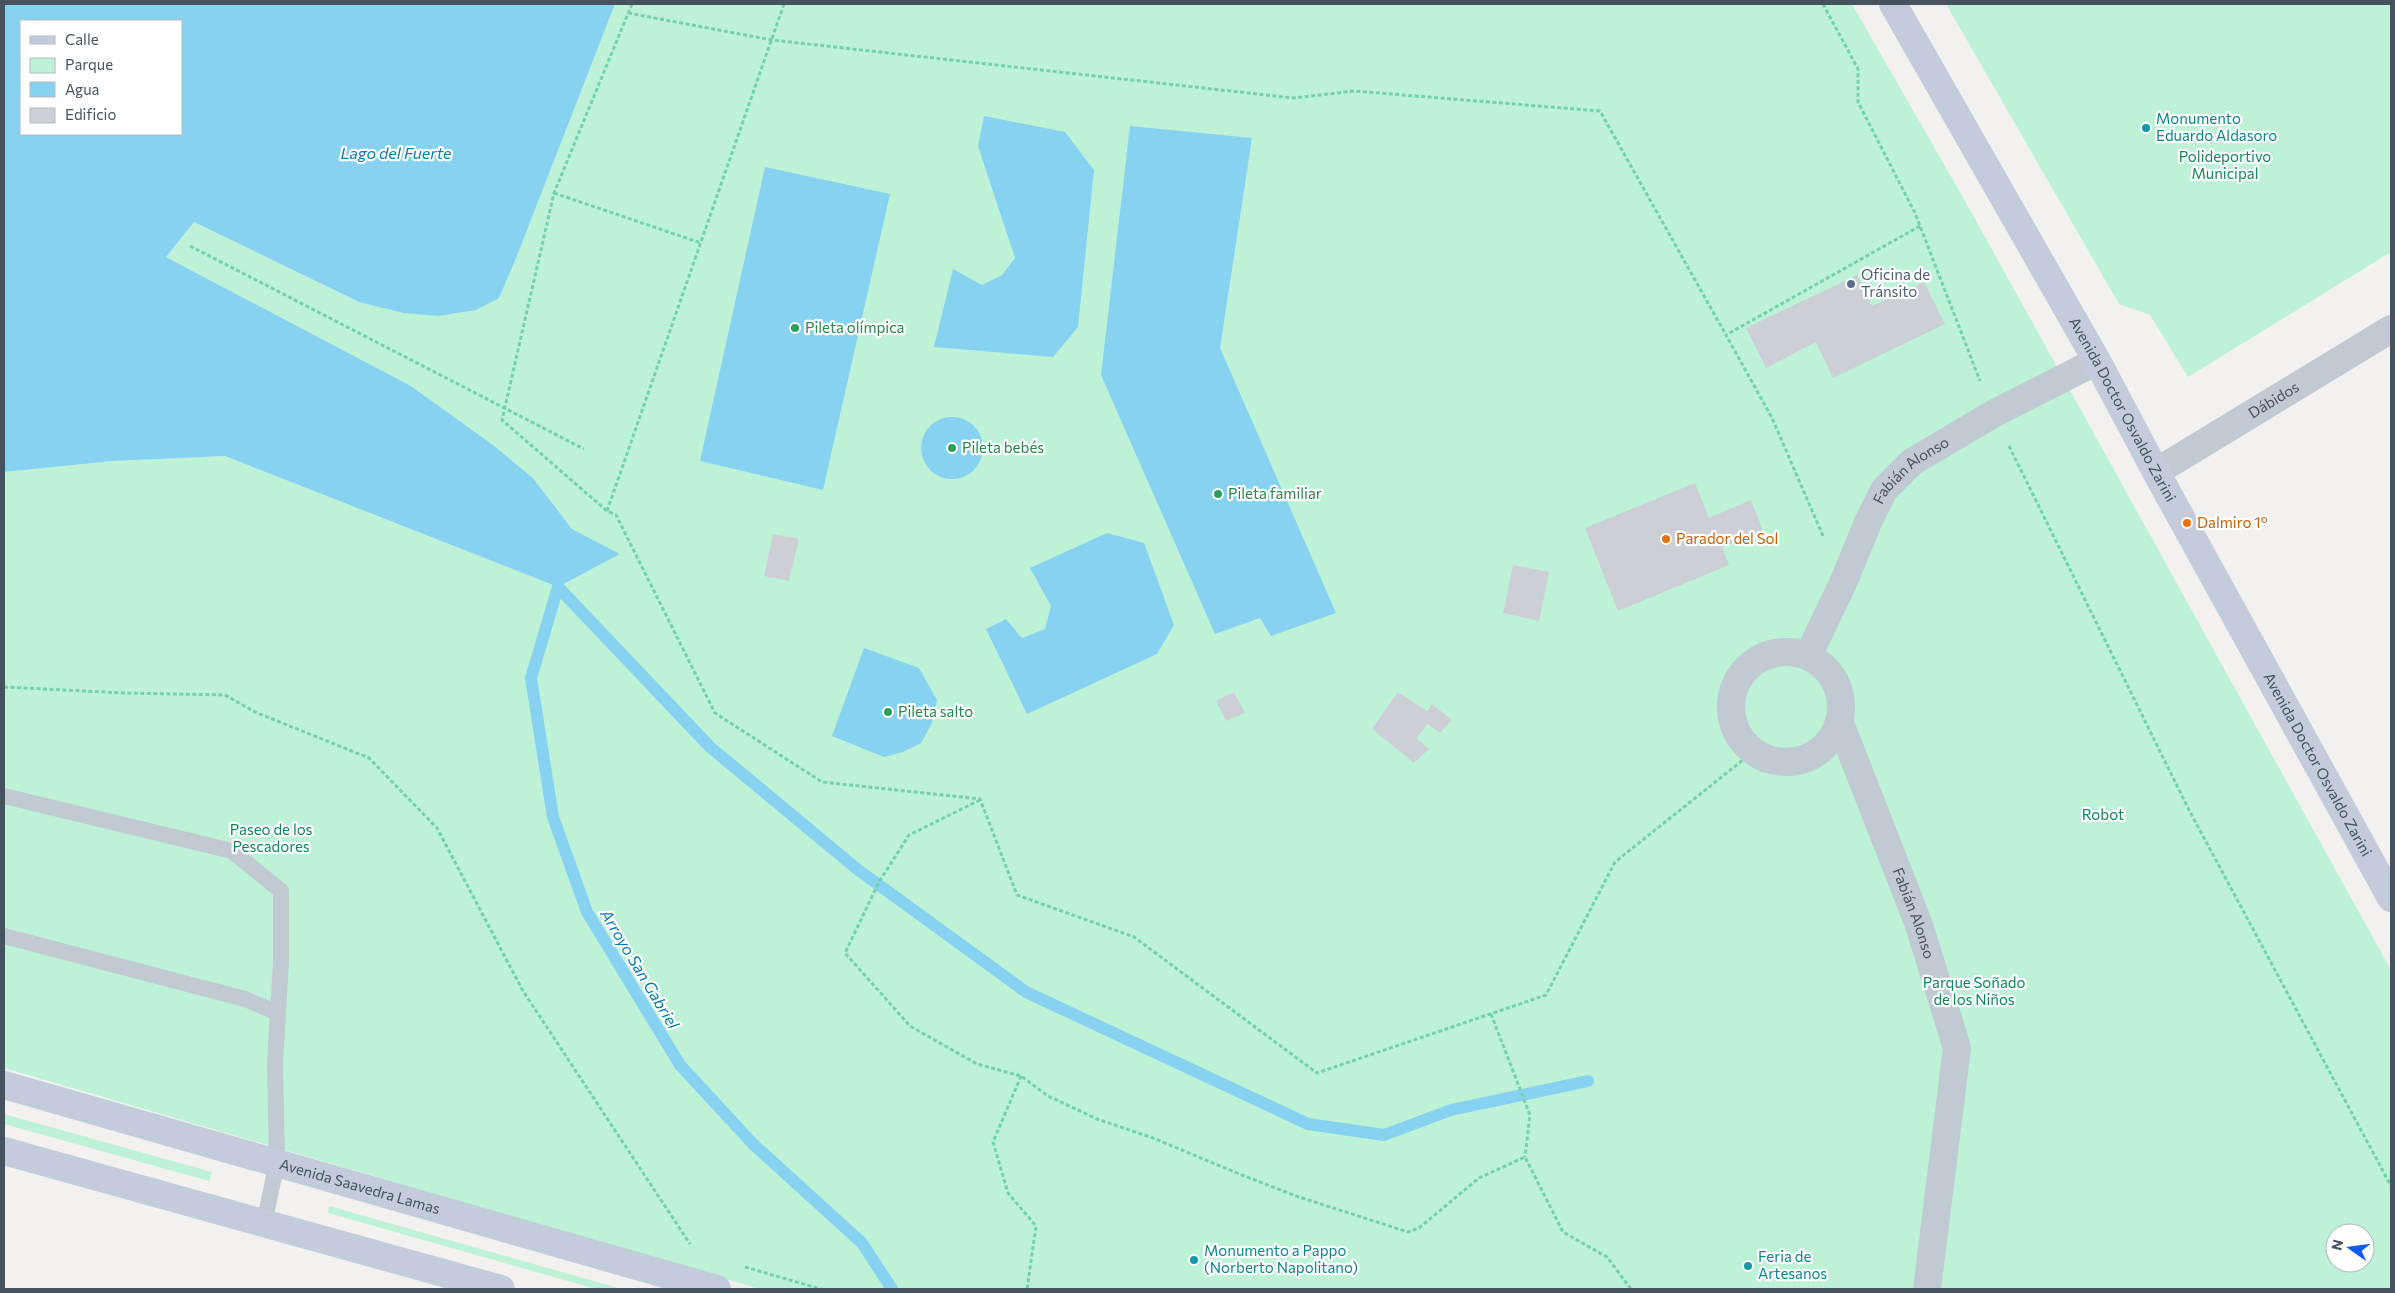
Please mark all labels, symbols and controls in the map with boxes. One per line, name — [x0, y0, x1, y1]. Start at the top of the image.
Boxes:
legend — [20, 20, 182, 135]
text: Calle — [65, 30, 99, 48]
text: Parque — [65, 55, 113, 73]
text: Agua — [65, 80, 99, 98]
text: Edificio — [65, 105, 116, 123]
place label: Monumento Eduardo Aldasoro — [2156, 109, 2277, 144]
marker: Monumento Eduardo Aldasoro — [2140, 122, 2152, 134]
water label: Lago del Fuerte — [340, 143, 452, 162]
park label: Polideportivo Municipal — [2179, 147, 2271, 182]
place label: Oficina de Tránsito — [1861, 265, 1930, 300]
marker: Oficina de Tránsito — [1845, 278, 1857, 290]
street label: Avenida Doctor Osvaldo Zarini — [2066, 314, 2181, 505]
place label: Pileta olímpica — [805, 318, 904, 336]
marker: Pileta olímpica — [789, 322, 801, 334]
street label: Dábidos — [2245, 377, 2302, 422]
street label: Fabián Alonso — [1869, 432, 1952, 507]
place label: Pileta bebés — [962, 438, 1044, 456]
marker: Pileta bebés — [946, 442, 958, 454]
place label: Pileta familiar — [1228, 484, 1322, 502]
marker: Pileta familiar — [1212, 488, 1224, 500]
place label: Dalmiro 1º — [2197, 513, 2268, 531]
marker: Dalmiro 1º — [2181, 517, 2193, 529]
place label: Parador del Sol — [1676, 529, 1778, 547]
marker: Parador del Sol — [1660, 533, 1672, 545]
street label: Avenida Doctor Osvaldo Zarini — [2260, 669, 2376, 859]
place label: Pileta salto — [898, 702, 973, 720]
marker: Pileta salto — [882, 706, 894, 718]
park label: Robot — [2082, 805, 2124, 823]
park label: Paseo de los Pescadores — [230, 820, 313, 855]
street label: Fabián Alonso — [1889, 865, 1939, 961]
water label: Arroyo San Gabriel — [597, 905, 684, 1033]
park label: Parque Soñado de los Niños — [1923, 973, 2025, 1008]
street label: Avenida Saavedra Lamas — [278, 1154, 443, 1217]
north arrow — [2325, 1223, 2375, 1273]
text: N — [2327, 1238, 2346, 1252]
place label: Monumento a Pappo (Norberto Napolitano) — [1204, 1241, 1358, 1276]
place label: Feria de Artesanos — [1758, 1247, 1827, 1282]
marker: Monumento a Pappo (Norberto Napolitano) — [1188, 1254, 1200, 1266]
marker: Feria de Artesanos — [1742, 1260, 1754, 1272]

